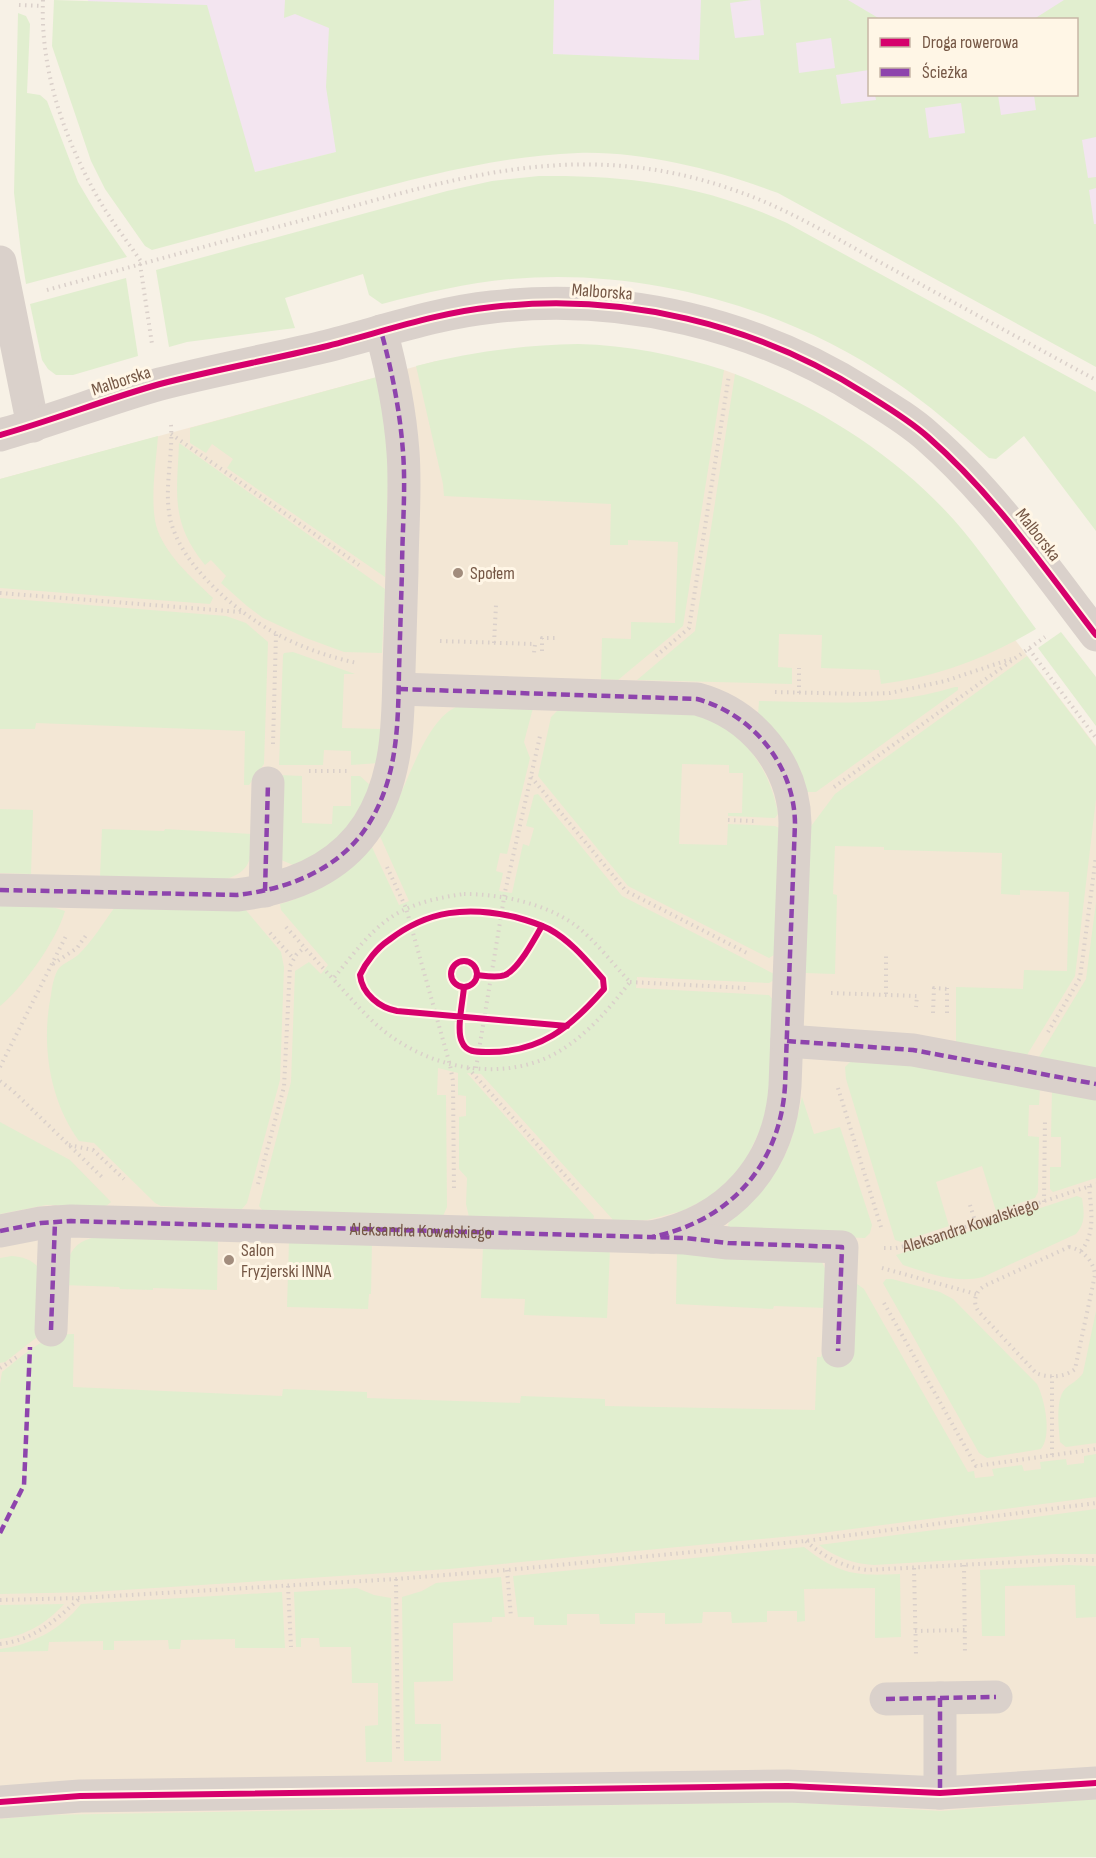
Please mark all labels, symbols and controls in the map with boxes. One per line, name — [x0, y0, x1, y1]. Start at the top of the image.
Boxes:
legend — [868, 18, 1078, 96]
text: Droga rowerowa — [922, 32, 1019, 53]
text: Ścieżka — [922, 62, 968, 83]
street label: Malborska — [571, 279, 633, 305]
street label: Malborska — [89, 362, 153, 400]
street label: Malborska — [1011, 504, 1065, 566]
place label: Społem — [470, 563, 515, 584]
marker: Społem — [451, 566, 465, 580]
street label: Aleksandra Kowalskiego — [899, 1193, 1041, 1257]
street label: Aleksandra Kowalskiego — [349, 1218, 493, 1243]
place label: Salon Fryzjerski INNA — [241, 1240, 332, 1282]
marker: Salon Fryzjerski INNA — [222, 1253, 236, 1267]

